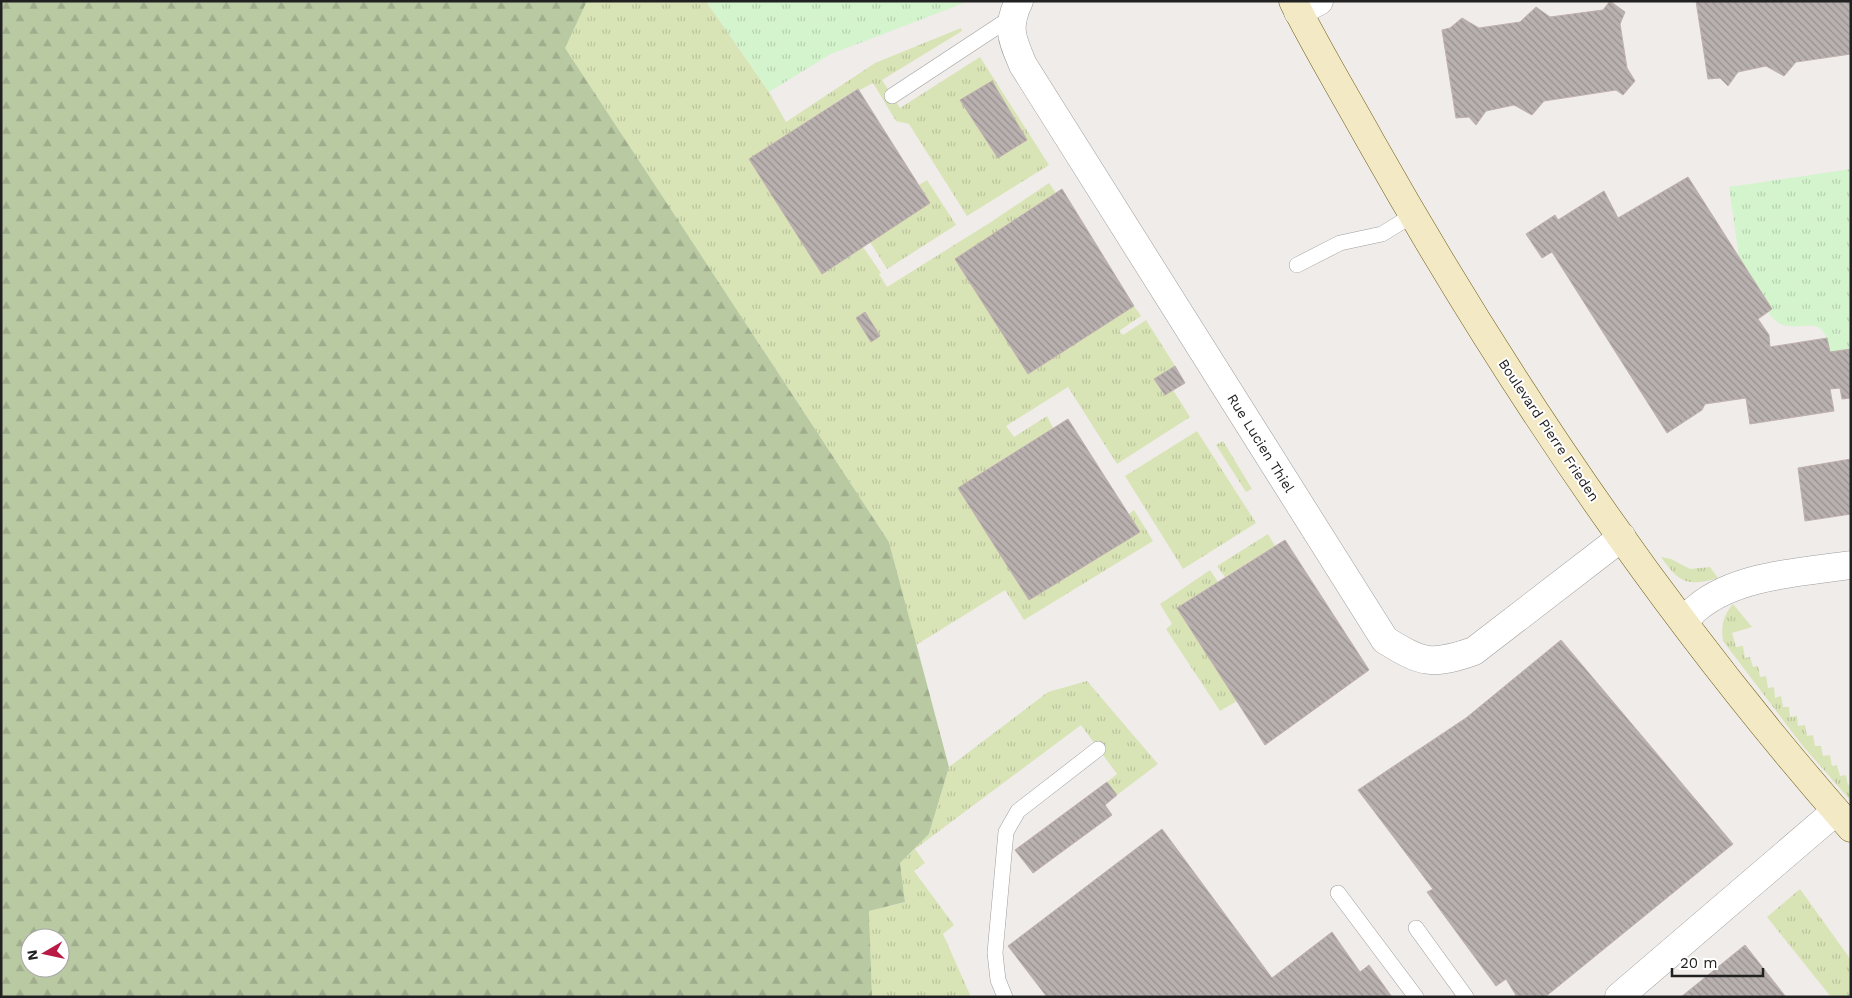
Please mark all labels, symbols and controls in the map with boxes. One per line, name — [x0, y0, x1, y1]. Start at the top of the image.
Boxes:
street label: Boulevard Pierre Frieden — [1495, 356, 1603, 504]
street label: Rue Lucien Thiel — [1224, 391, 1298, 496]
north arrow — [20, 928, 70, 978]
scale bar — [1672, 946, 1763, 978]
text: N — [23, 949, 41, 961]
text: 20 m — [1680, 954, 1718, 972]

